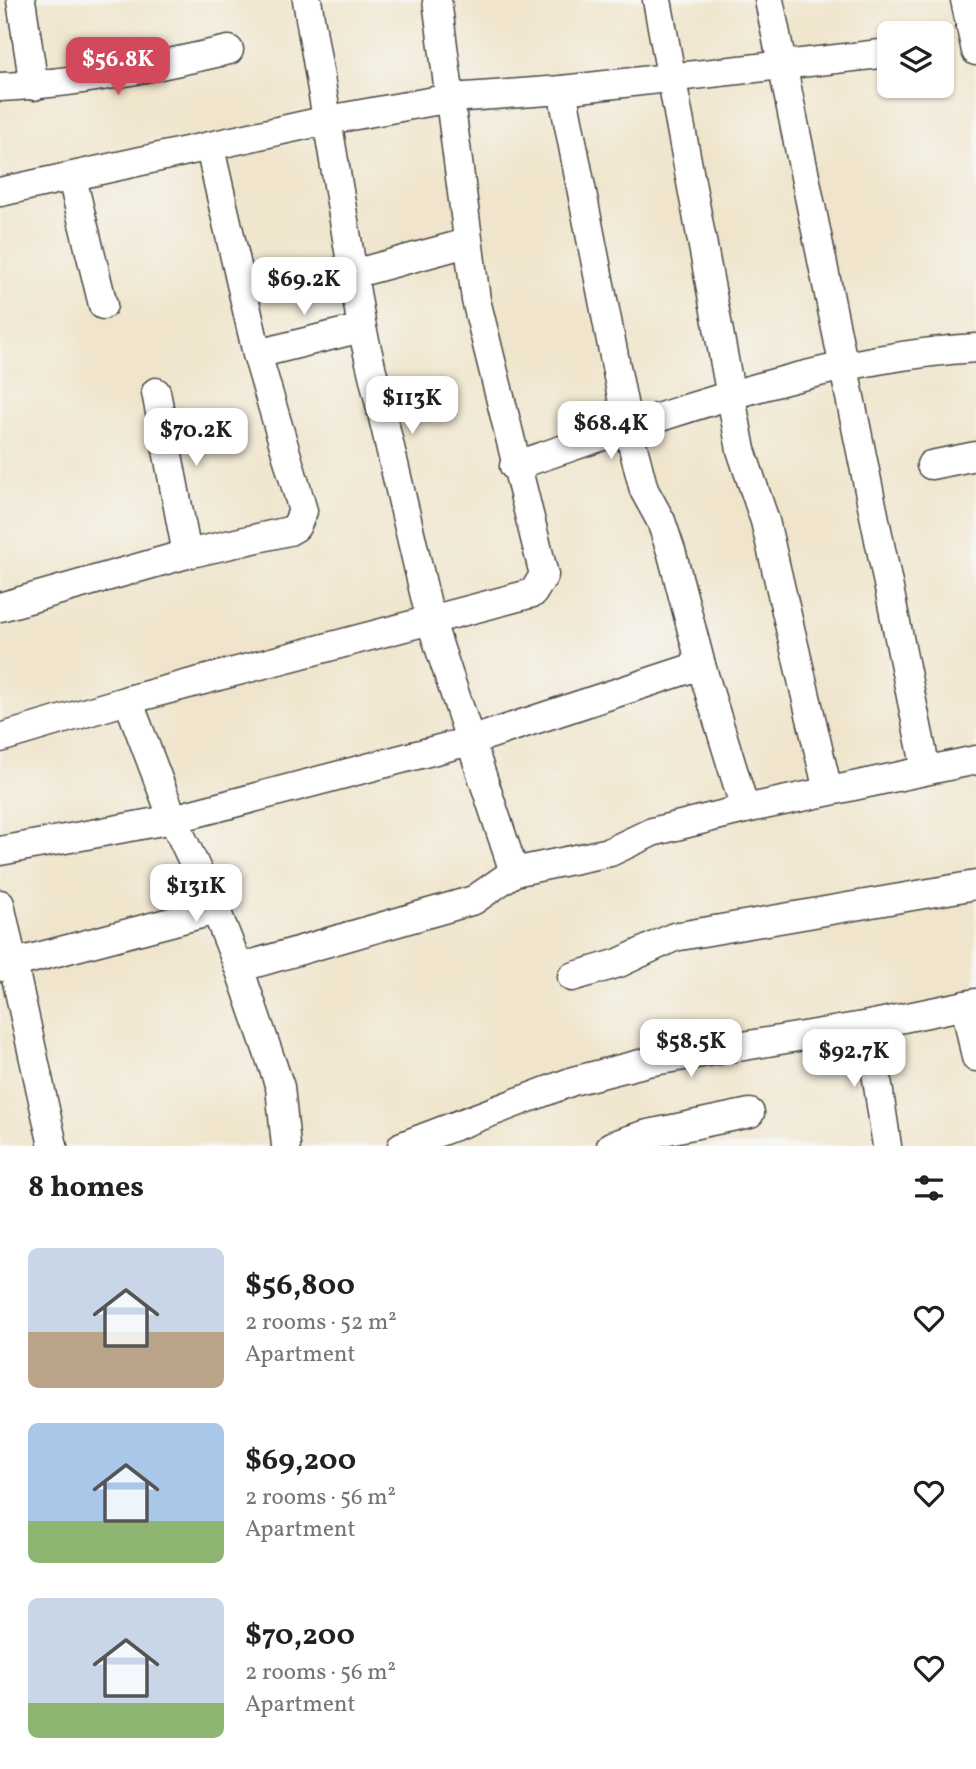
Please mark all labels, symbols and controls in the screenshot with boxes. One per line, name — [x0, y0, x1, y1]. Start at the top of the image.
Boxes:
map controls — [877, 21, 954, 98]
button: layers — [877, 21, 954, 98]
pin: $56.8K — [61, 38, 175, 97]
text: $56.8K — [82, 44, 154, 76]
pin: $69.2K — [247, 258, 361, 317]
text: $69.2K — [267, 264, 341, 296]
pin: $113K — [363, 376, 461, 436]
text: $113K — [382, 383, 442, 415]
pin: $68.4K — [554, 402, 668, 461]
pin: $70.2K — [139, 408, 253, 468]
text: $68.4K — [574, 408, 648, 440]
text: $70.2K — [160, 415, 232, 447]
pin: $131K — [147, 864, 245, 924]
text: $131K — [166, 871, 226, 903]
pin: $58.5K — [634, 1020, 748, 1079]
text: $58.5K — [656, 1026, 726, 1058]
pin: $92.7K — [797, 1030, 911, 1089]
text: $92.7K — [819, 1036, 889, 1068]
text: 8 homes — [28, 1167, 144, 1209]
icon: filters — [910, 1169, 948, 1207]
text: $56,800 — [245, 1265, 355, 1307]
icon: home — [84, 1276, 168, 1360]
icon: heart — [910, 1299, 948, 1337]
text: 2 rooms · 52 m² — [245, 1307, 397, 1339]
text: Apartment — [245, 1339, 356, 1371]
text: $69,200 — [245, 1440, 356, 1482]
icon: home — [84, 1451, 168, 1535]
icon: heart — [910, 1474, 948, 1512]
text: 2 rooms · 56 m² — [245, 1482, 396, 1514]
text: Apartment — [245, 1514, 356, 1546]
text: $70,200 — [245, 1615, 355, 1657]
icon: home — [84, 1626, 168, 1710]
icon: heart — [910, 1649, 948, 1687]
text: 2 rooms · 56 m² — [245, 1657, 396, 1689]
text: Apartment — [245, 1689, 356, 1721]

